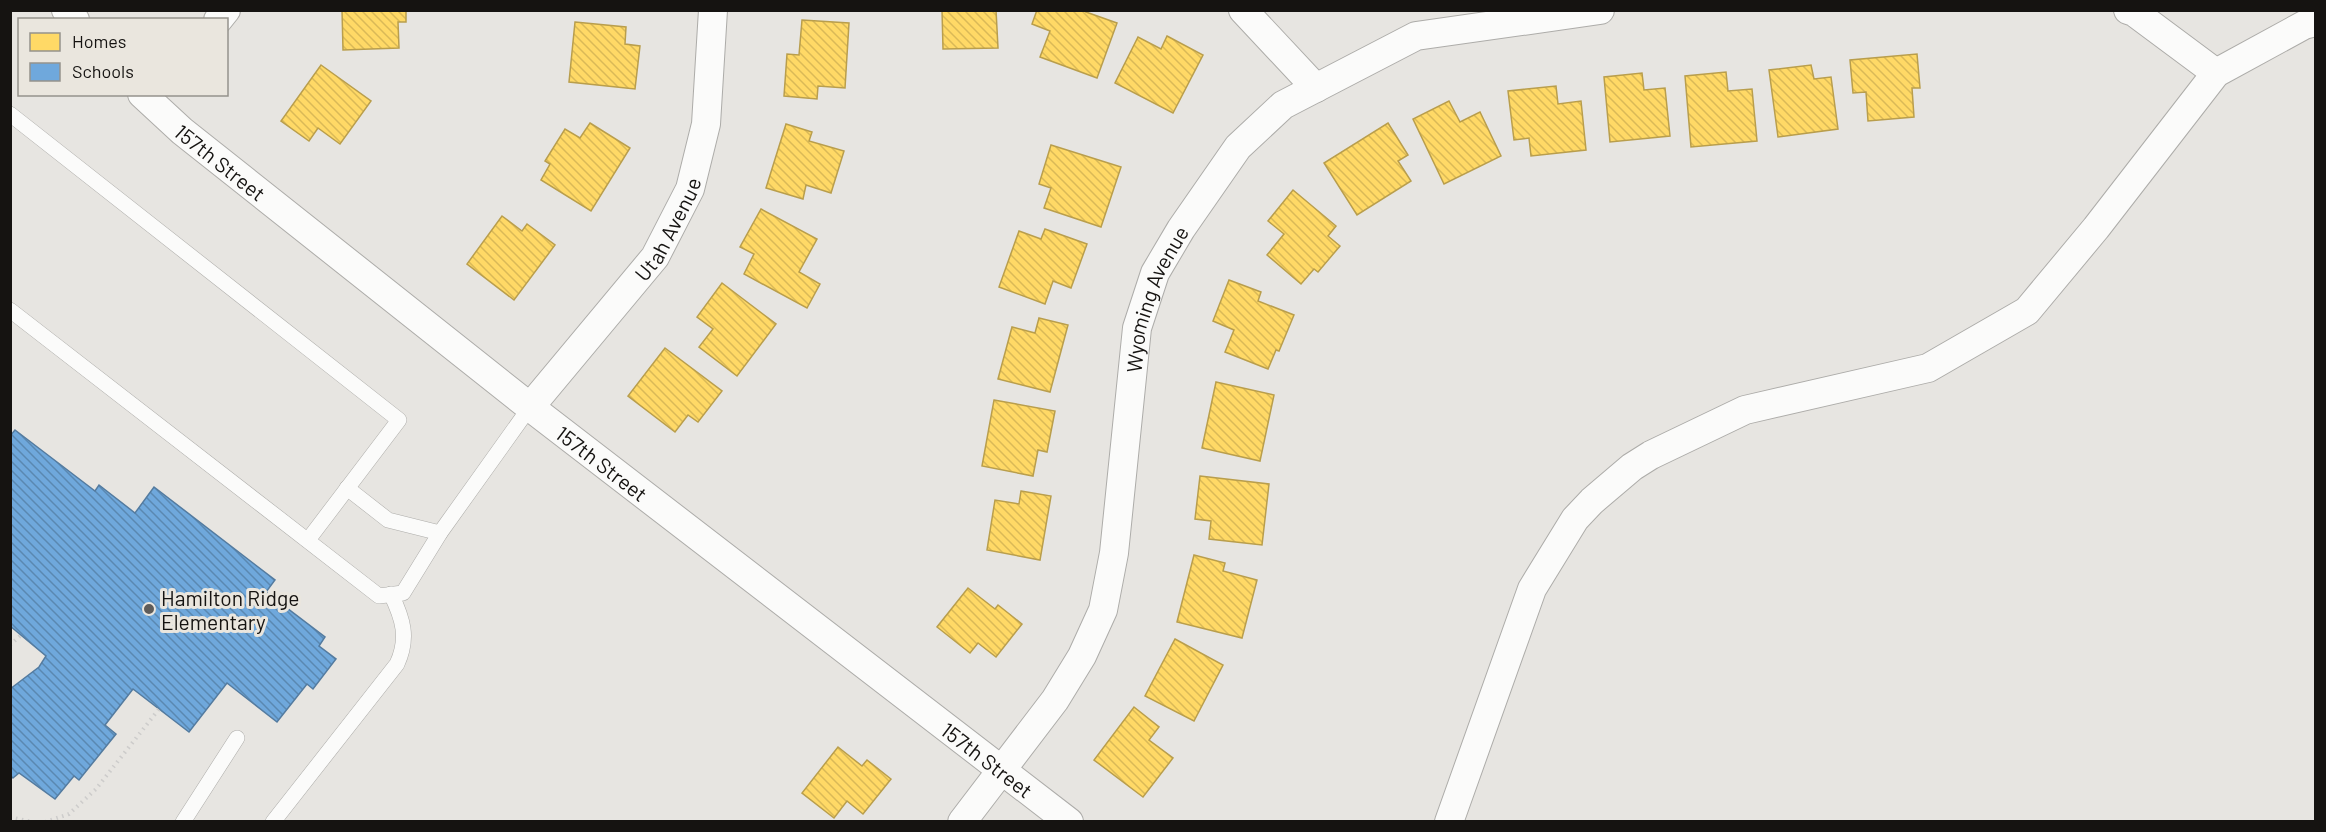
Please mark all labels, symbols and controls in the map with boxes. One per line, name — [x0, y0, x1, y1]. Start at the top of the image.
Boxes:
legend — [18, 18, 228, 96]
text: Homes — [72, 30, 126, 52]
text: Schools — [72, 60, 134, 82]
street label: 157th Street — [170, 119, 271, 205]
street label: Utah Avenue — [628, 175, 705, 285]
street label: Wyoming Avenue — [1120, 221, 1193, 374]
street label: 157th Street — [552, 420, 653, 506]
place label: Hamilton Ridge Elementary — [161, 585, 299, 634]
marker: Hamilton Ridge Elementary — [142, 602, 156, 616]
street label: 157th Street — [937, 716, 1038, 802]

